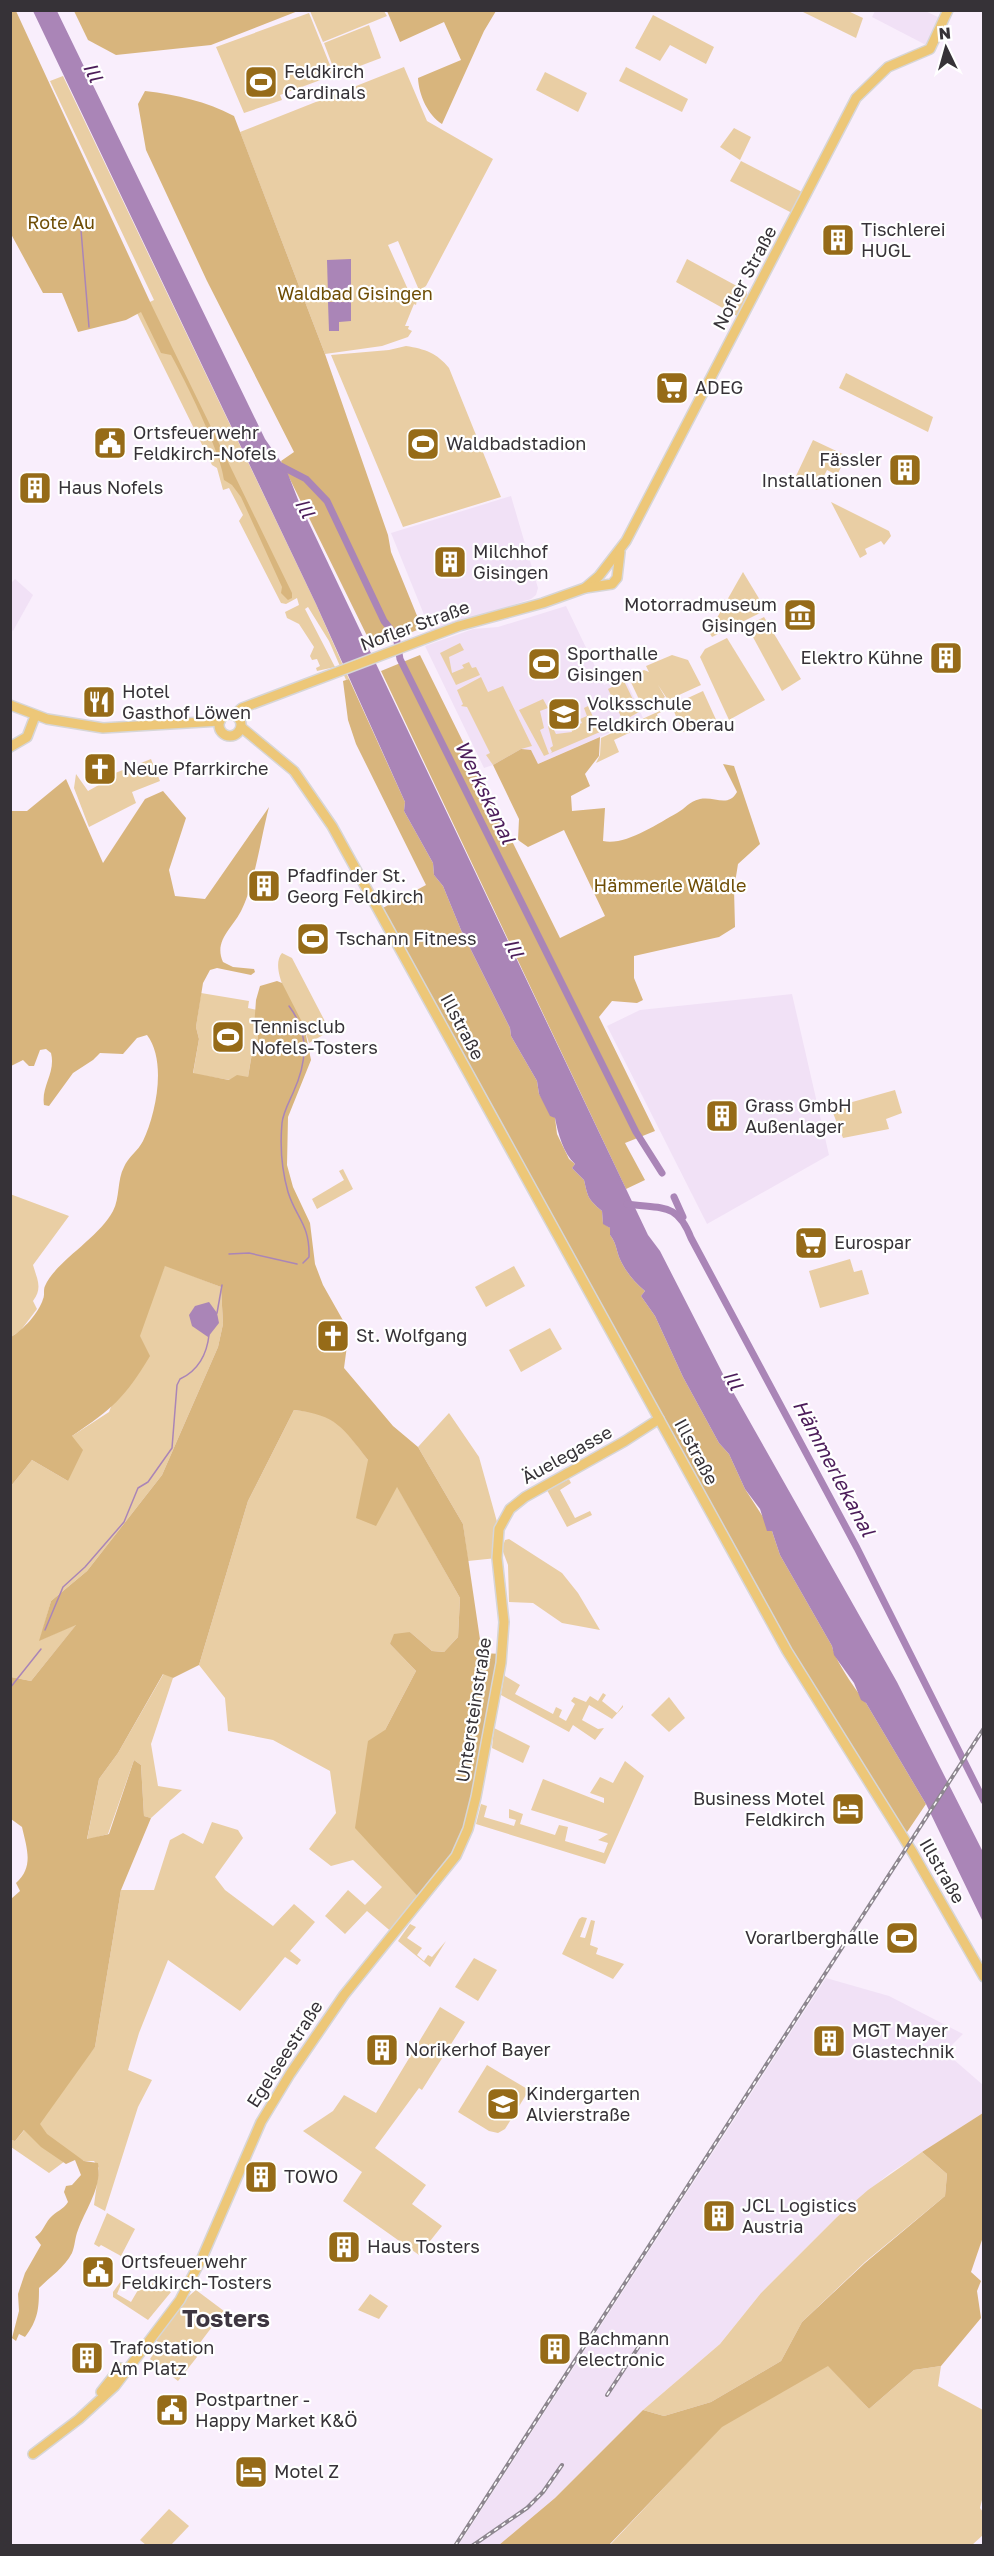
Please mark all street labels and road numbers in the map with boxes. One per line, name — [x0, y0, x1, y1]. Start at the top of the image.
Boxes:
street label: Nofler Straße — [707, 222, 781, 333]
street label: Nofler Straße — [357, 595, 472, 655]
street label: Illstraße — [436, 990, 489, 1063]
street label: Illstraße — [670, 1415, 723, 1488]
street label: Äuelegasse — [518, 1420, 615, 1488]
street label: Untersteinstraße — [451, 1636, 495, 1784]
street label: Illstraße — [915, 1834, 970, 1907]
street label: Egelseestraße — [241, 1996, 327, 2111]

